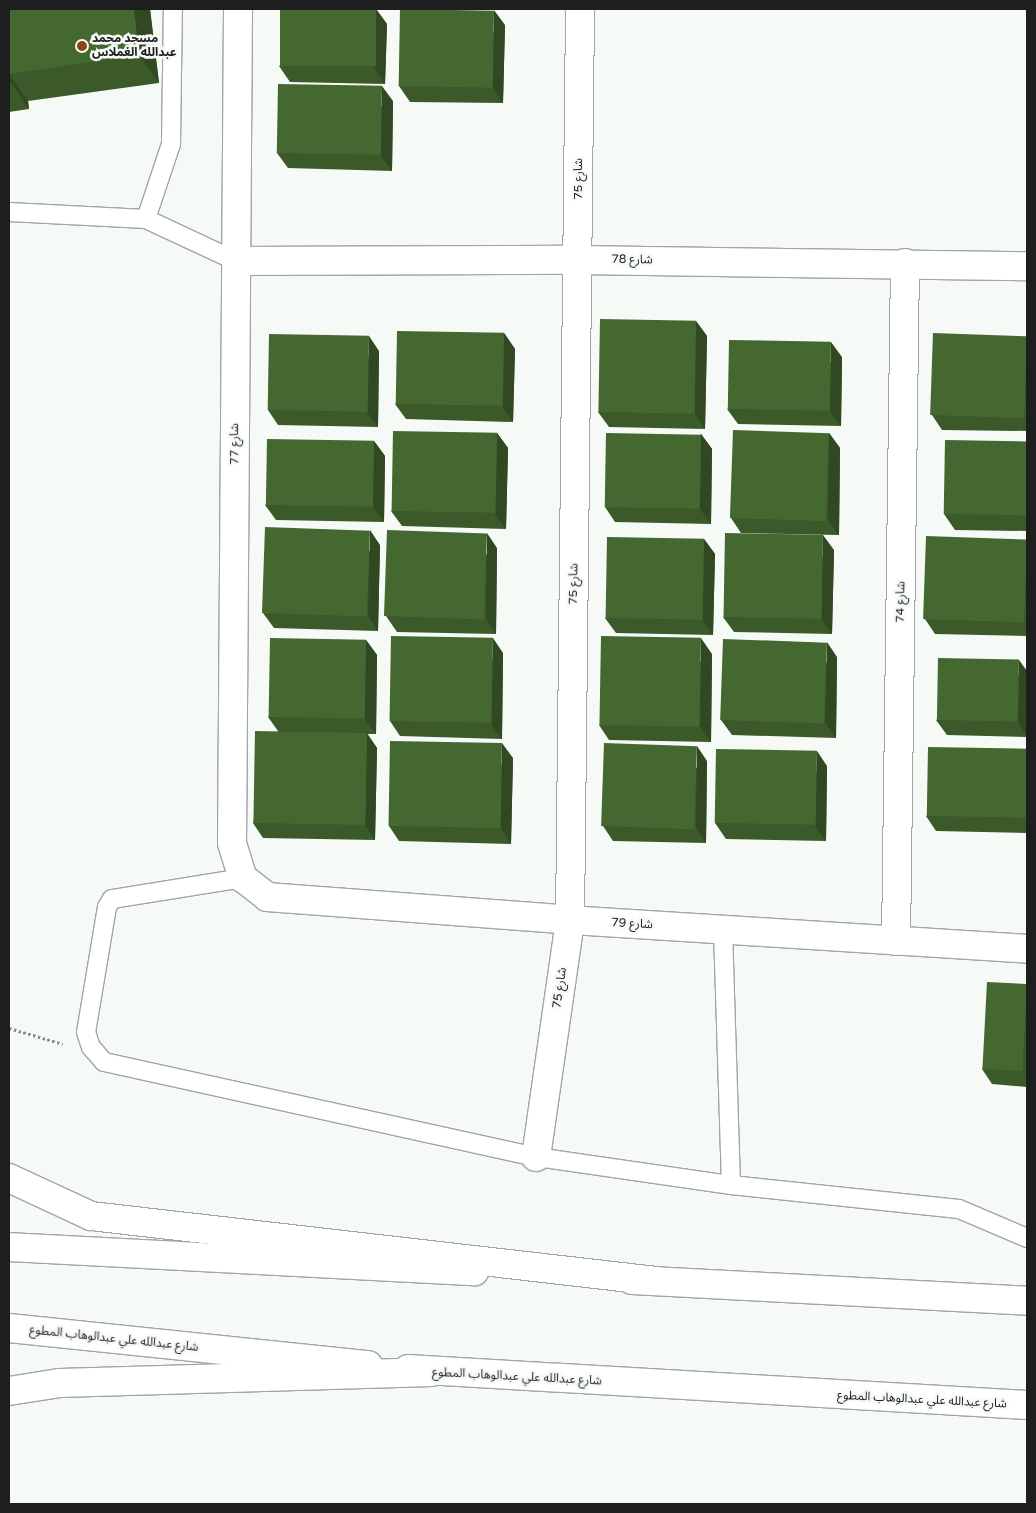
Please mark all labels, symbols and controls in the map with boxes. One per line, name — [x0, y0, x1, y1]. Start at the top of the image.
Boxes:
place label: مسجد محمد عبدالله الغملاس — [92, 32, 176, 60]
marker: مسجد محمد عبدالله الغملاس — [76, 40, 88, 52]
street label: شارع 75 — [572, 158, 586, 200]
street label: شارع 78 — [611, 252, 653, 268]
street label: شارع 77 — [228, 423, 242, 465]
street label: شارع 75 — [566, 563, 582, 605]
street label: شارع 74 — [893, 581, 909, 623]
street label: شارع 79 — [611, 916, 653, 932]
street label: شارع 75 — [550, 966, 570, 1010]
street label: شارع عبدالله علي عبدالوهاب المطوع — [29, 1323, 199, 1355]
street label: شارع عبدالله علي عبدالوهاب المطوع — [432, 1365, 602, 1389]
street label: شارع عبدالله علي عبدالوهاب المطوع — [837, 1388, 1007, 1412]

